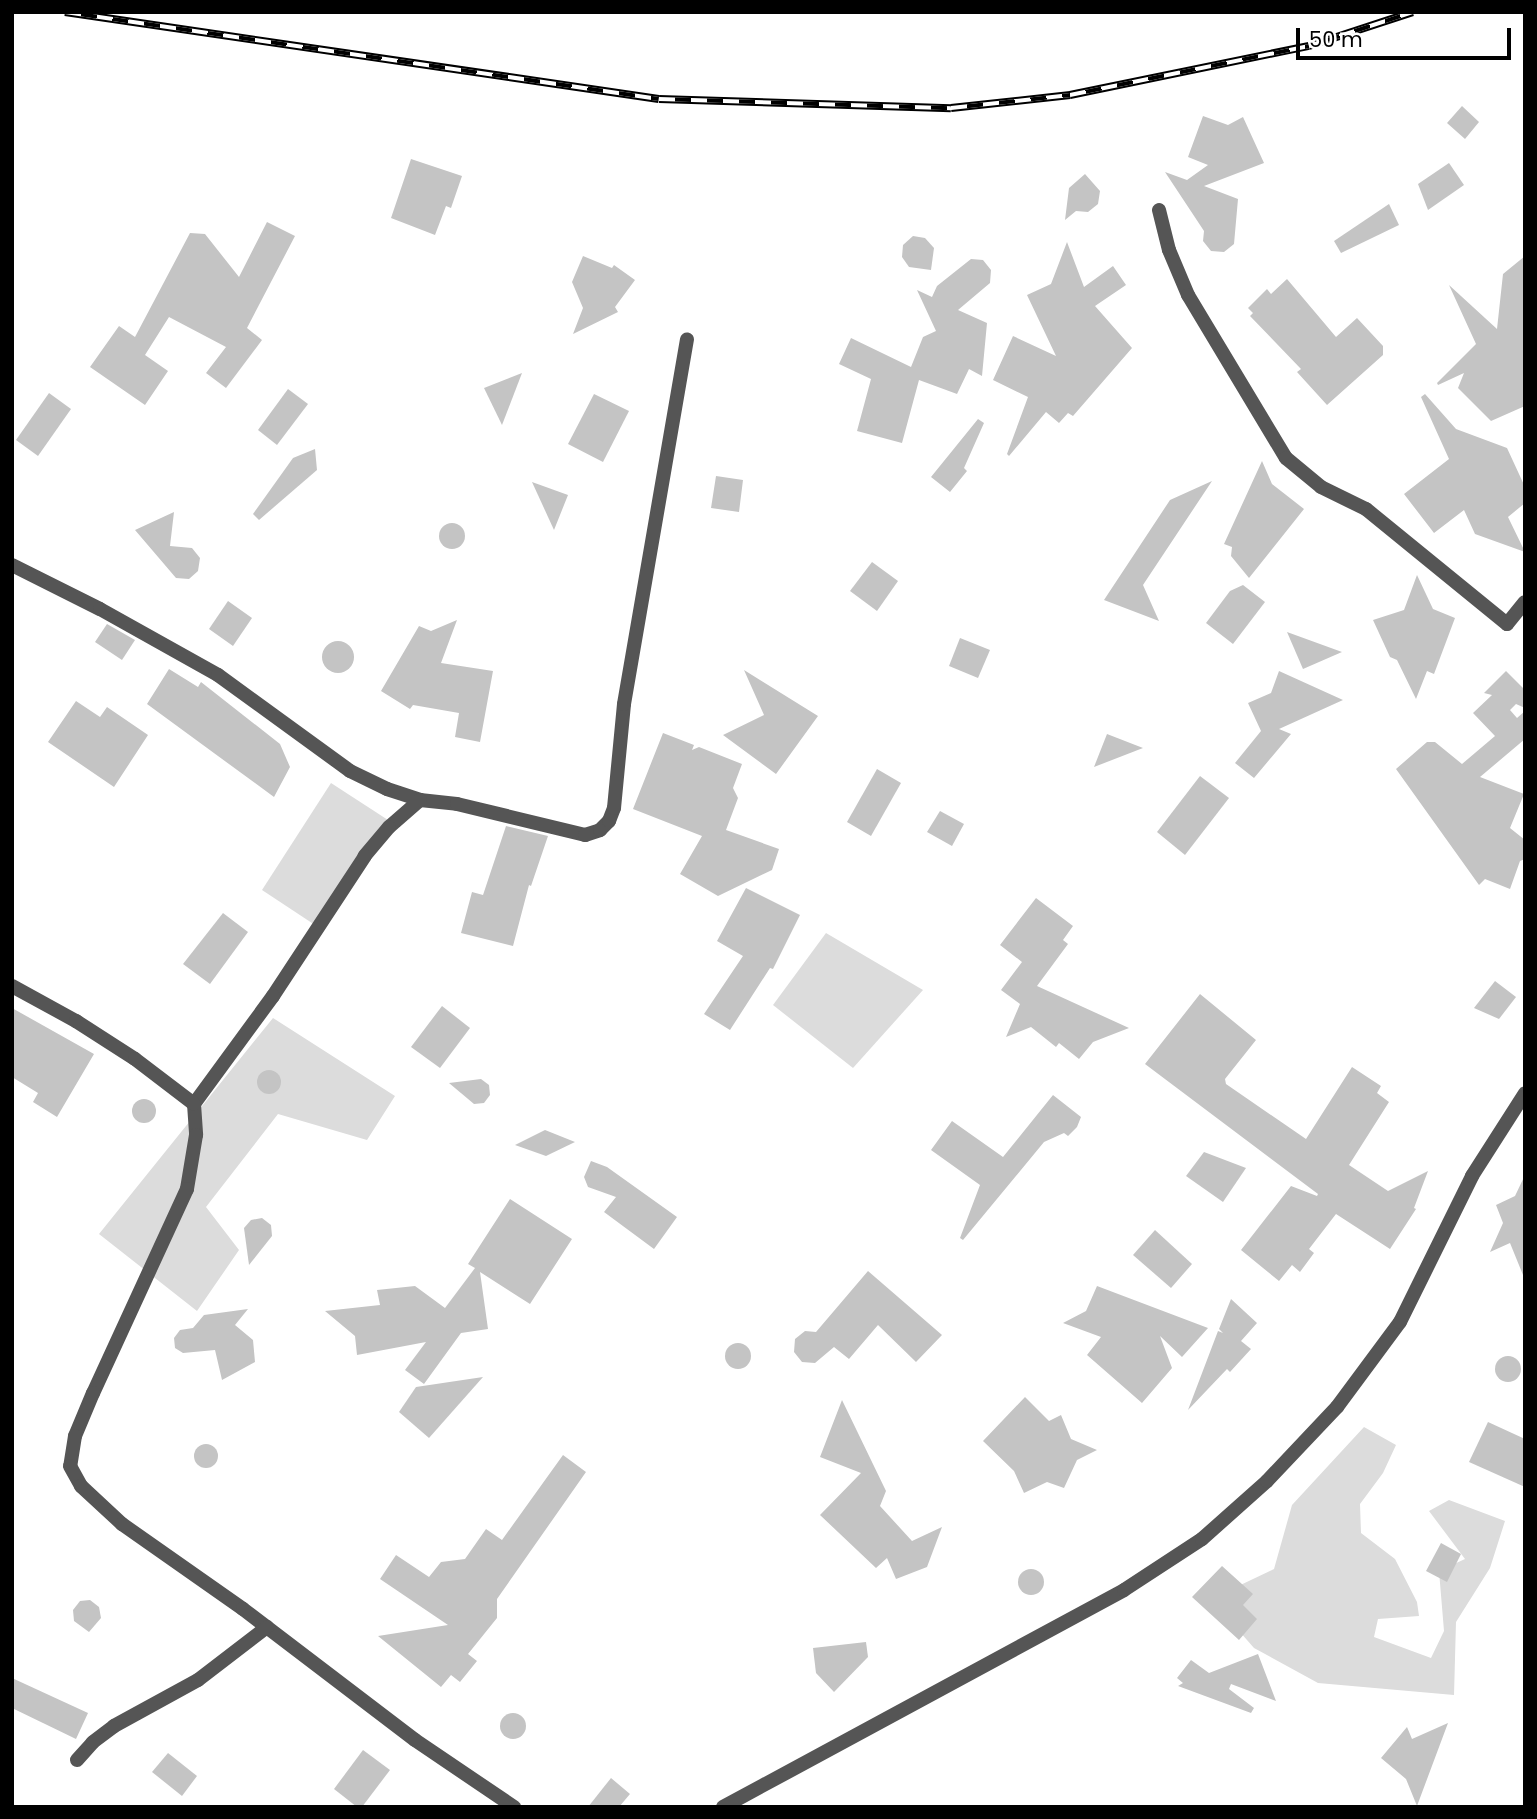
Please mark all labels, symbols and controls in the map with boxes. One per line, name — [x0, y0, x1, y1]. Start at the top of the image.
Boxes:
scale bar — [1299, 14, 1514, 58]
text: 50 m — [1309, 25, 1363, 54]

